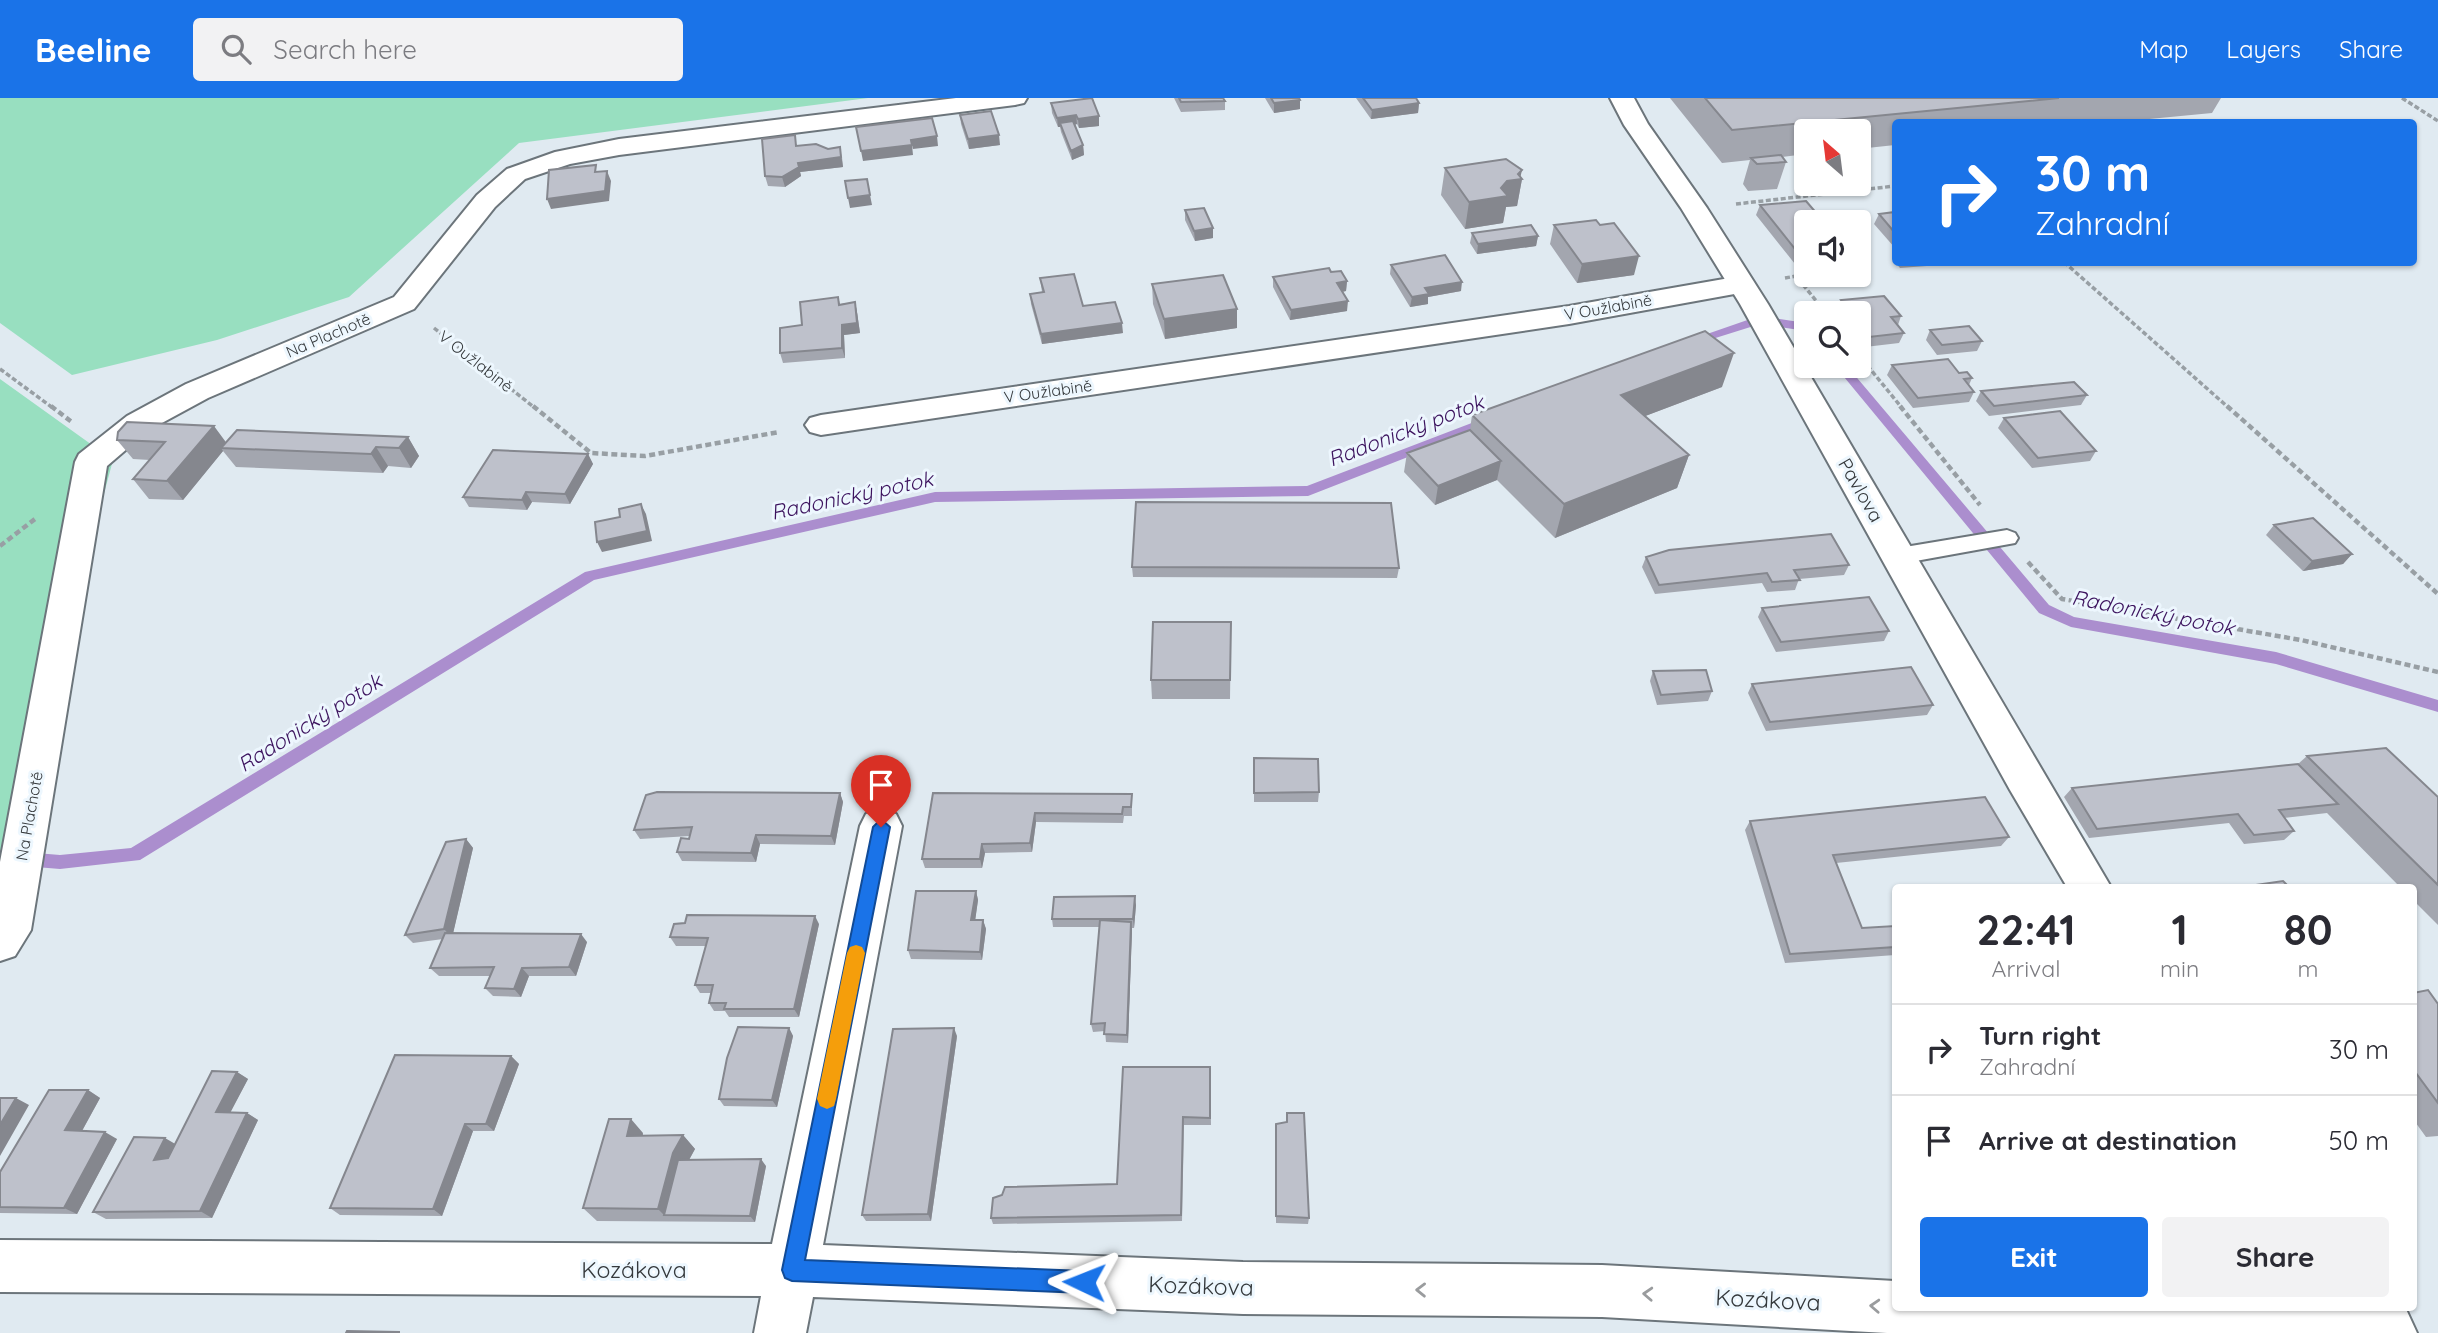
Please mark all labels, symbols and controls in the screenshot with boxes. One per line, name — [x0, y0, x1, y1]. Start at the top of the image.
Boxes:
search box — [193, 18, 683, 81]
text: Beeline — [35, 29, 151, 70]
icon: search — [217, 30, 255, 68]
text: Search here — [273, 33, 417, 66]
text: Map — [2139, 34, 2188, 64]
text: Layers — [2226, 34, 2301, 64]
text: Share — [2339, 34, 2403, 64]
north arrow — [1794, 119, 1871, 196]
map controls — [1794, 119, 1871, 378]
text: 30 m — [2035, 142, 2150, 203]
icon: right — [1920, 147, 2011, 238]
text: Zahradní — [2035, 203, 2169, 243]
button: sound — [1794, 210, 1871, 287]
street label: V Oužlabině — [1563, 289, 1653, 325]
button: search — [1794, 301, 1871, 378]
street label: Na Plachotě — [283, 308, 373, 362]
street label: V Oužlabině — [435, 326, 517, 396]
street label: V Oužlabině — [1003, 375, 1093, 407]
water label: Radonický potok — [1324, 388, 1489, 472]
street label: Pavlova — [1833, 454, 1889, 526]
water label: Radonický potok — [768, 465, 937, 525]
water label: Radonický potok — [2070, 584, 2238, 641]
water label: Radonický potok — [233, 666, 388, 777]
pin — [851, 755, 911, 827]
icon: arrive — [862, 766, 900, 804]
street label: Na Plachotě — [11, 770, 47, 862]
text: 22:41 — [1976, 903, 2076, 956]
text: 1 — [2171, 903, 2188, 956]
text: 80 — [2284, 903, 2333, 956]
text: Arrival — [1992, 954, 2060, 983]
text: min — [2160, 954, 2199, 983]
text: m — [2298, 954, 2319, 983]
text: Turn right — [1979, 1019, 2101, 1052]
icon: right — [1920, 1031, 1958, 1069]
text: 30 m — [2329, 1033, 2389, 1066]
text: Zahradní — [1979, 1052, 2076, 1081]
icon: arrive — [1920, 1122, 1958, 1160]
text: Arrive at destination — [1979, 1124, 2237, 1157]
text: 50 m — [2329, 1124, 2389, 1157]
button: Exit — [1920, 1217, 2148, 1297]
button: Share — [2162, 1217, 2389, 1297]
position arrow — [1047, 1245, 1121, 1319]
street label: Kozákova — [581, 1255, 687, 1284]
street label: Kozákova — [1148, 1269, 1254, 1302]
one-way arrow — [1415, 1282, 1425, 1298]
street label: Kozákova — [1715, 1282, 1821, 1317]
one-way arrow — [1642, 1286, 1653, 1301]
one-way arrow — [1870, 1299, 1881, 1314]

